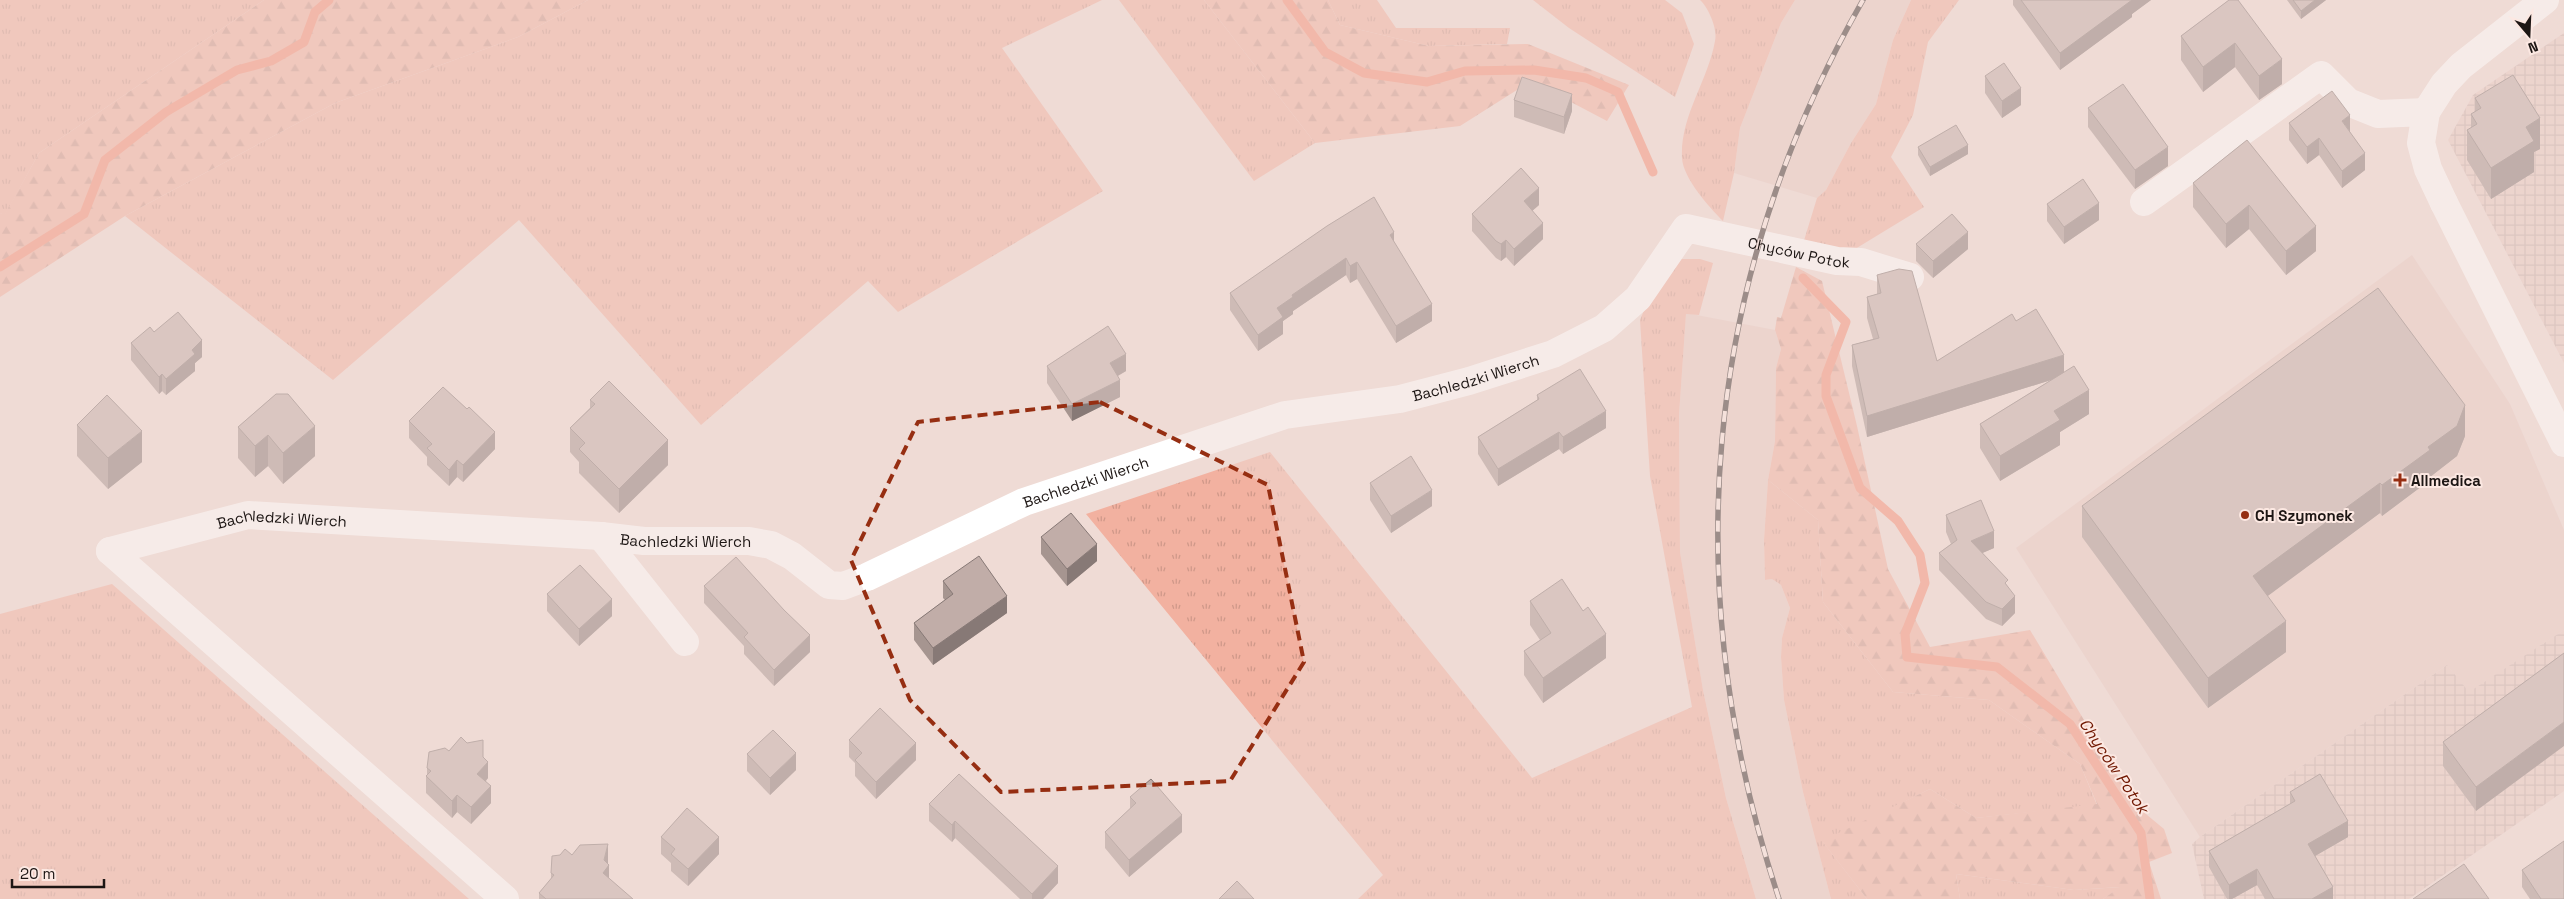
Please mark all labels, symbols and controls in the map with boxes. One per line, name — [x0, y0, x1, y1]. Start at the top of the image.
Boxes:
north arrow — [2504, 10, 2554, 60]
text: N — [2526, 37, 2541, 57]
street label: Chyców Potok — [1746, 232, 1850, 271]
street label: Bachledzki Wierch — [1410, 350, 1541, 405]
street label: Bachledzki Wierch — [1020, 452, 1151, 511]
place label: Allmedica — [2411, 471, 2481, 490]
marker: Allmedica — [2393, 473, 2407, 487]
street label: Bachledzki Wierch — [214, 505, 347, 532]
place label: CH Szymonek — [2255, 506, 2353, 525]
marker: CH Szymonek — [2239, 509, 2251, 521]
street label: Bachledzki Wierch — [619, 529, 751, 551]
water label: Chyców Potok — [2074, 714, 2155, 820]
scale bar — [12, 856, 105, 888]
text: 20 m — [20, 864, 55, 883]

